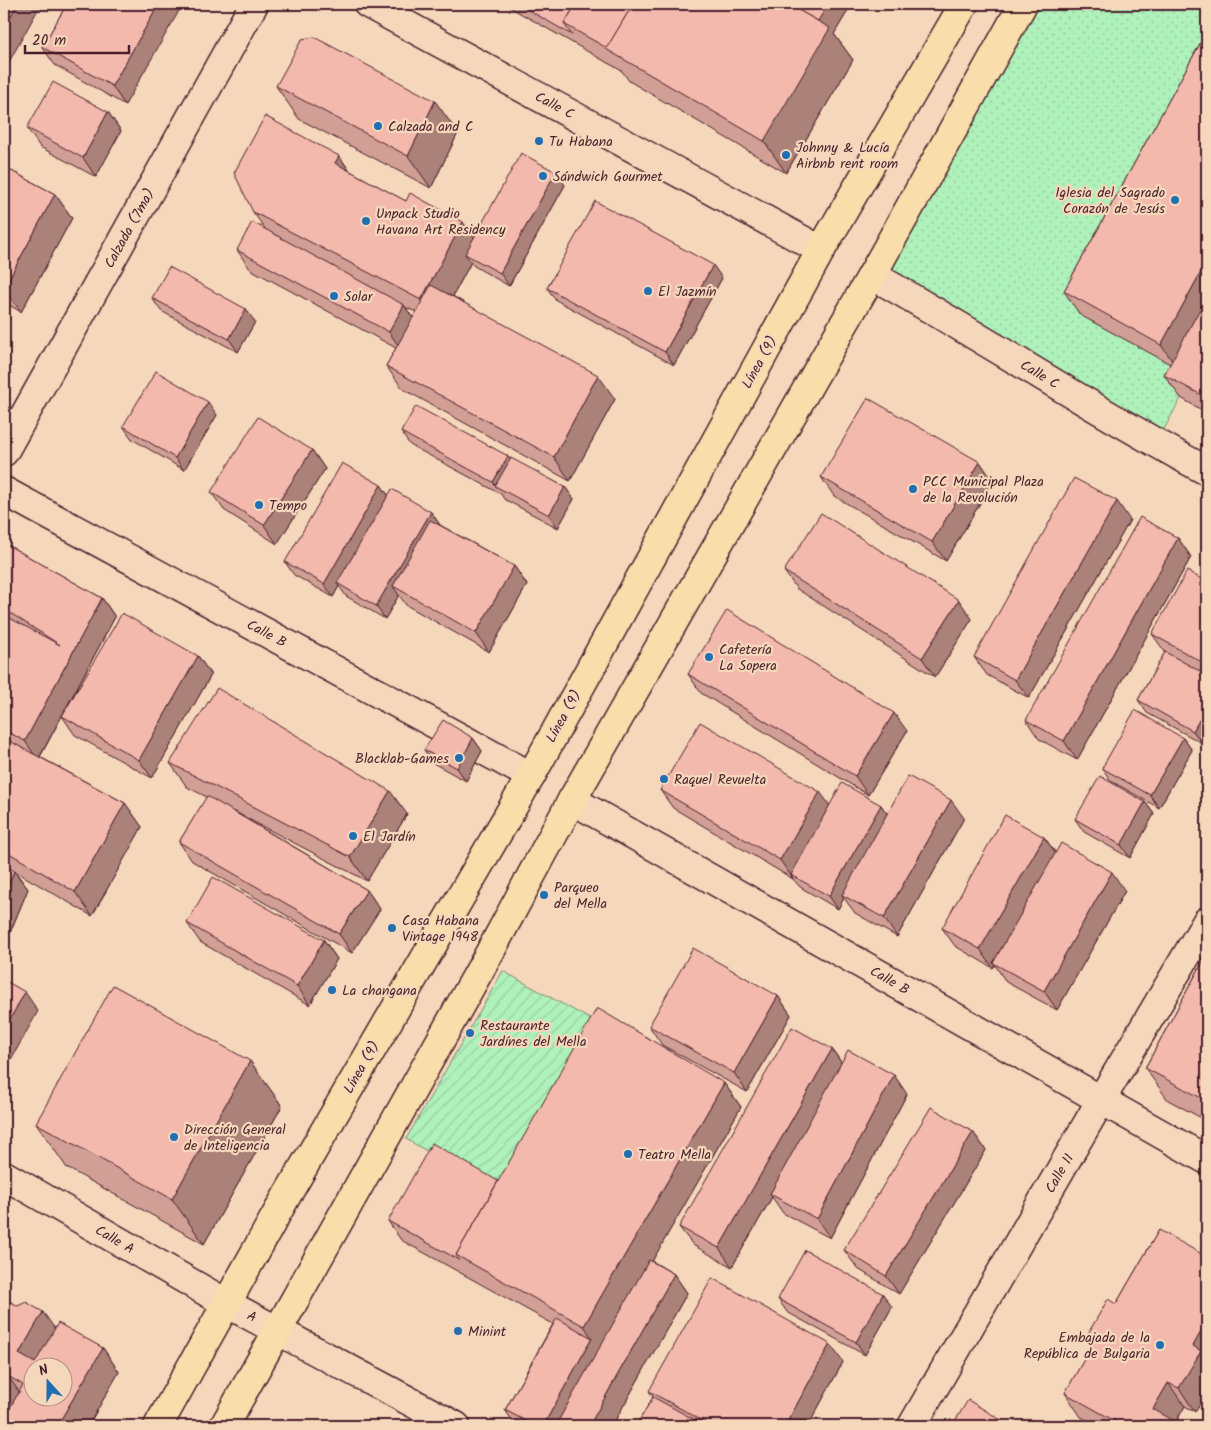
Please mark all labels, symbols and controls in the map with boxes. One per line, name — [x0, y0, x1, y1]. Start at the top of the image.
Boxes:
scale bar — [25, 22, 129, 54]
text: 20 m — [32, 29, 66, 53]
street label: Calle C — [531, 86, 578, 125]
place label: Calzada and C — [388, 116, 473, 138]
marker: Calzada and C — [372, 120, 384, 132]
place label: Tu Habana — [549, 131, 613, 153]
marker: Tu Habana — [533, 135, 545, 147]
place label: Johnny & Lucía Airbnb rent room — [796, 137, 898, 175]
marker: Johnny & Lucía Airbnb rent room — [780, 149, 792, 161]
place label: Sándwich Gourmet — [553, 166, 663, 188]
marker: Sándwich Gourmet — [537, 170, 549, 182]
place label: Iglesia del Sagrado Corazón de Jesús — [1055, 182, 1165, 220]
street label: Calzada (7ma) — [99, 185, 161, 272]
marker: Iglesia del Sagrado Corazón de Jesús — [1169, 194, 1181, 206]
place label: Unpack Studio Havana Art Residency — [376, 203, 506, 241]
marker: Unpack Studio Havana Art Residency — [360, 215, 372, 227]
place label: El Jazmín — [658, 281, 716, 303]
marker: El Jazmín — [642, 285, 654, 297]
place label: Solar — [344, 286, 374, 308]
marker: Solar — [328, 290, 340, 302]
street label: Línea (9) — [736, 332, 783, 393]
street label: Calle C — [1016, 355, 1063, 395]
place label: PCC Municipal Plaza de la Revolución — [923, 471, 1044, 509]
marker: PCC Municipal Plaza de la Revolución — [907, 483, 919, 495]
place label: Tempo — [269, 495, 307, 517]
marker: Tempo — [253, 499, 265, 511]
street label: Calle B — [243, 614, 291, 654]
place label: Cafetería La Sopera — [719, 639, 777, 677]
marker: Cafetería La Sopera — [703, 651, 715, 663]
street label: Línea (9) — [540, 686, 587, 747]
place label: Blacklab-Games — [355, 748, 449, 770]
marker: Blacklab-Games — [453, 752, 465, 764]
place label: Raquel Revuelta — [674, 769, 766, 791]
marker: Raquel Revuelta — [658, 773, 670, 785]
place label: El Jardín — [363, 826, 416, 848]
marker: El Jardín — [347, 830, 359, 842]
place label: Parqueo del Mella — [554, 877, 607, 915]
marker: Parqueo del Mella — [538, 889, 550, 901]
place label: Casa Habana Vintage 1948 — [402, 910, 479, 948]
marker: Casa Habana Vintage 1948 — [386, 922, 398, 934]
street label: Calle B — [866, 961, 914, 1001]
place label: La changana — [342, 980, 417, 1002]
marker: La changana — [326, 984, 338, 996]
place label: Restaurante Jardínes del Mella — [480, 1015, 587, 1053]
marker: Restaurante Jardínes del Mella — [464, 1027, 476, 1039]
street label: Línea (9) — [338, 1037, 386, 1098]
place label: Dirección General de Inteligencia — [184, 1119, 286, 1157]
marker: Dirección General de Inteligencia — [168, 1131, 180, 1143]
place label: Teatro Mella — [638, 1144, 711, 1166]
marker: Teatro Mella — [622, 1148, 634, 1160]
street label: Calle 11 — [1040, 1150, 1080, 1197]
street label: Calle A — [91, 1220, 138, 1260]
street label: A — [243, 1305, 260, 1329]
place label: Minint — [468, 1321, 507, 1343]
marker: Minint — [452, 1325, 464, 1337]
place label: Embajada de la República de Bulgaria — [1024, 1327, 1150, 1365]
marker: Embajada de la República de Bulgaria — [1154, 1339, 1166, 1351]
north arrow — [22, 1358, 72, 1408]
text: N — [36, 1359, 52, 1383]

